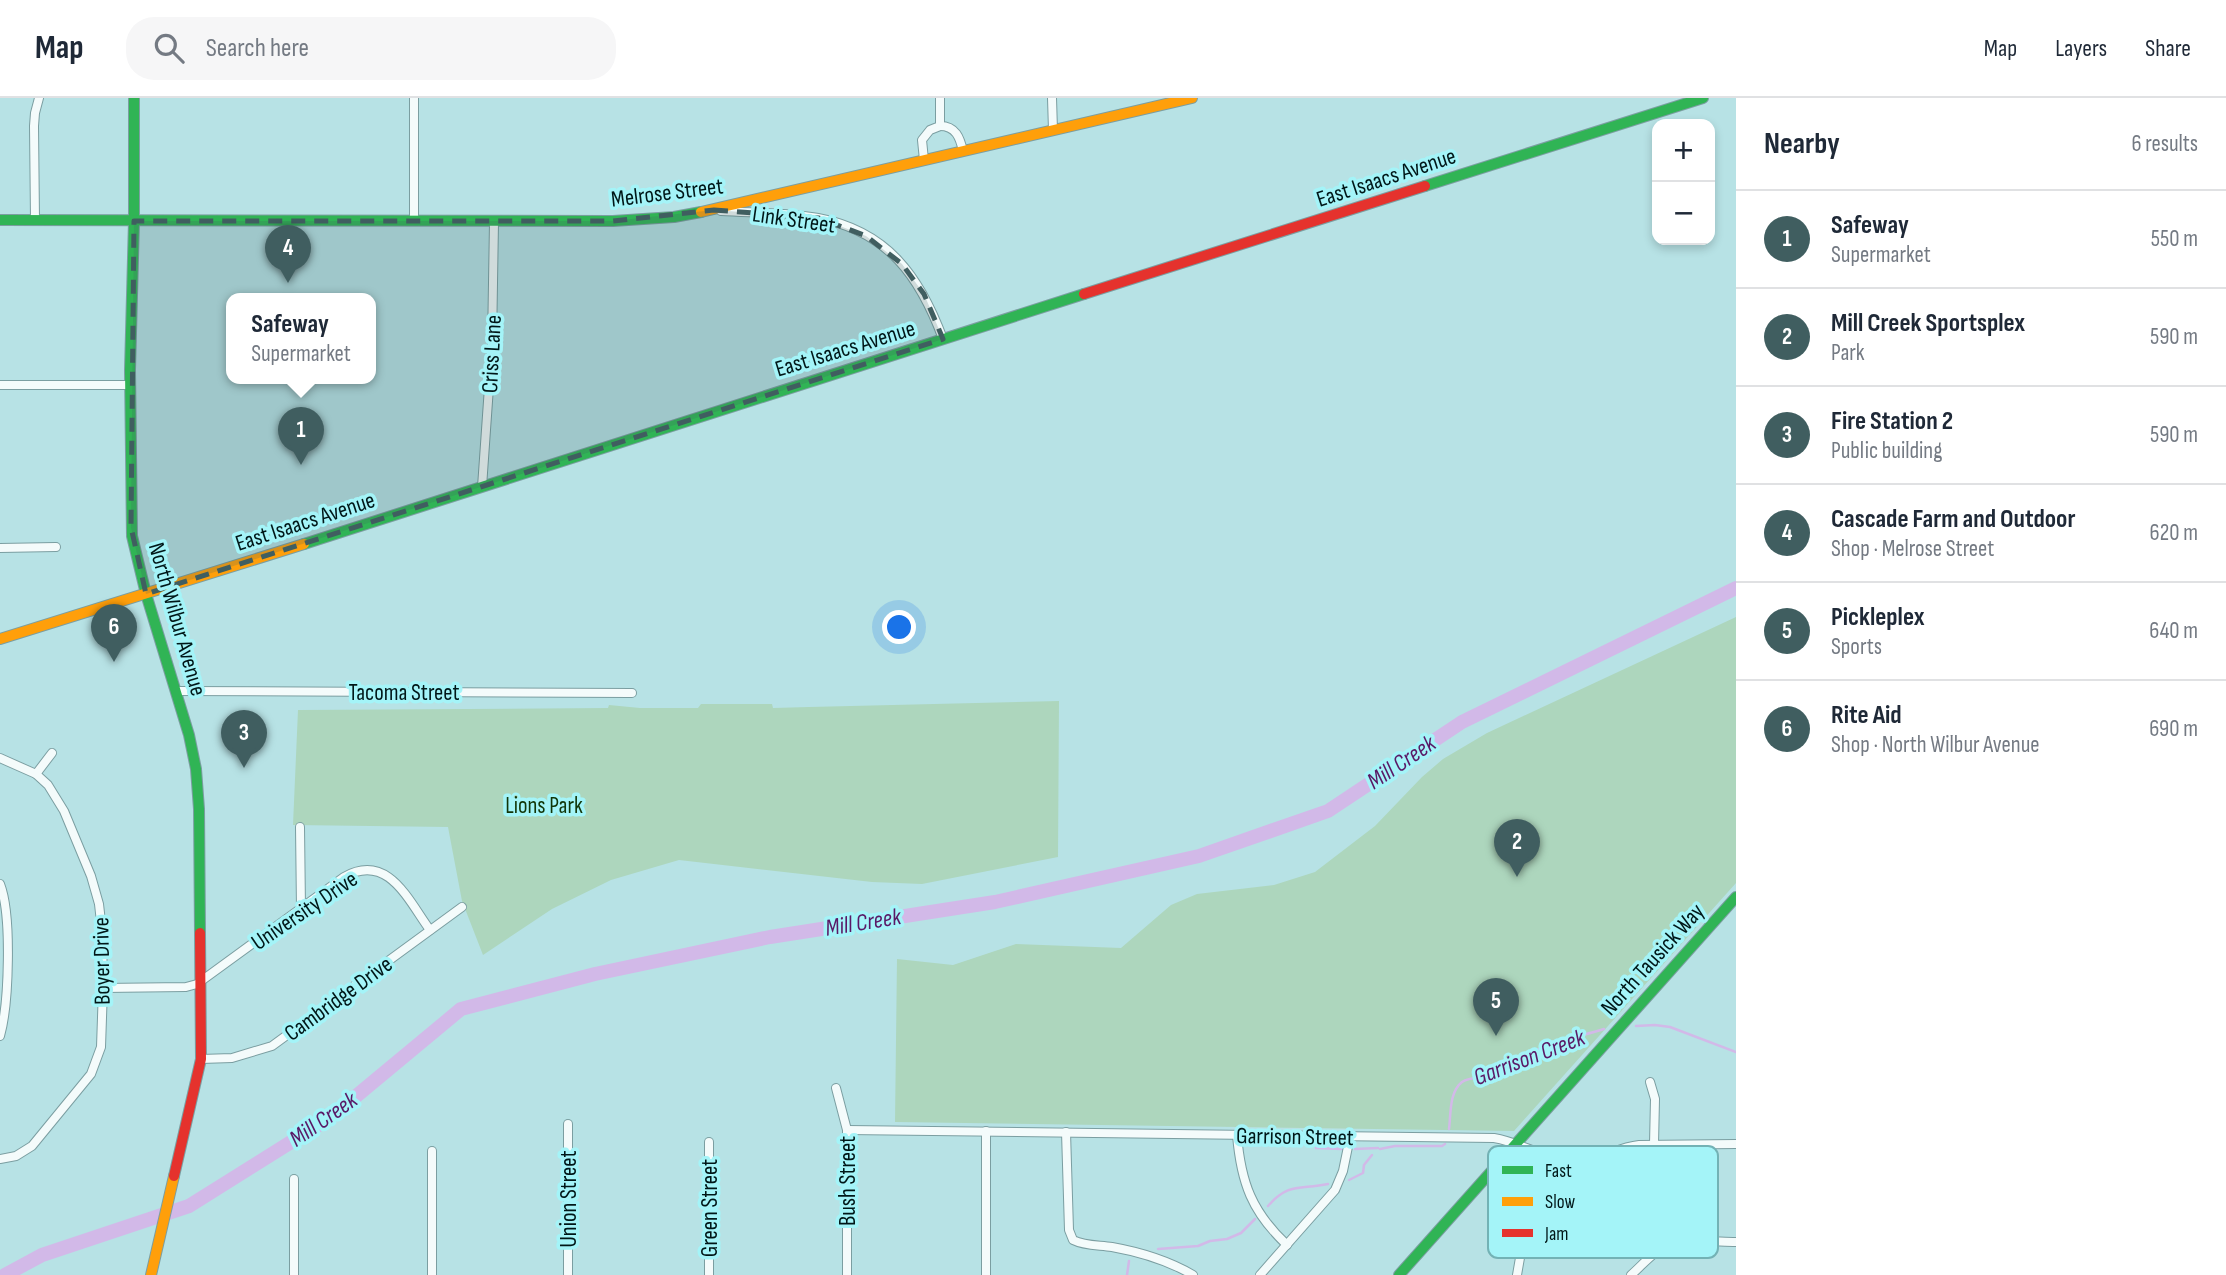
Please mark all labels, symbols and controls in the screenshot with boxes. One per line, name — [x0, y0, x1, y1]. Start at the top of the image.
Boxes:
search box — [126, 17, 616, 80]
text: Map — [35, 28, 84, 68]
icon: search — [150, 29, 188, 67]
text: Search here — [206, 33, 309, 64]
text: Map — [1984, 34, 2017, 63]
text: Layers — [2055, 34, 2107, 63]
text: Share — [2145, 34, 2191, 63]
map controls — [1652, 119, 1715, 245]
button: + — [1652, 119, 1715, 182]
text: Nearby — [1764, 126, 1840, 162]
text: 6 results — [2132, 130, 2198, 158]
street label: East Isaacs Avenue — [1313, 142, 1459, 214]
street label: Melrose Street — [610, 172, 725, 214]
button: − — [1652, 182, 1715, 245]
street label: Link Street — [751, 200, 837, 240]
text: Safeway — [1831, 210, 1909, 241]
pin: 4 — [265, 225, 311, 283]
text: 1 — [1782, 225, 1792, 253]
text: 550 m — [2151, 225, 2198, 253]
text: Supermarket — [1831, 241, 1931, 269]
popup — [226, 293, 376, 384]
text: Mill Creek Sportsplex — [1831, 308, 2025, 339]
text: Safeway — [251, 309, 329, 340]
street label: Criss Lane — [476, 314, 508, 394]
street label: East Isaacs Avenue — [772, 314, 919, 384]
text: 2 — [1782, 323, 1792, 351]
text: 590 m — [2150, 323, 2198, 351]
text: Park — [1831, 339, 1865, 367]
text: Supermarket — [251, 340, 351, 368]
text: Fire Station 2 — [1831, 406, 1953, 437]
pin: 1 — [278, 407, 324, 465]
text: 3 — [1782, 421, 1792, 449]
text: 590 m — [2150, 421, 2198, 449]
text: Public building — [1831, 437, 1942, 465]
street label: East Isaacs Avenue — [232, 486, 378, 558]
text: Cascade Farm and Outdoor — [1831, 504, 2075, 535]
text: 4 — [1782, 519, 1792, 547]
text: 620 m — [2150, 519, 2198, 547]
text: Shop · Melrose Street — [1831, 535, 1994, 563]
street label: North Wilbur Avenue — [142, 540, 212, 699]
text: Pickleplex — [1831, 602, 1925, 633]
pin: 6 — [91, 604, 137, 662]
your location — [882, 610, 916, 644]
text: 5 — [1782, 617, 1792, 645]
text: 640 m — [2149, 617, 2198, 645]
text: Sports — [1831, 633, 1882, 661]
street label: Tacoma Street — [348, 679, 460, 707]
text: Rite Aid — [1831, 700, 1902, 731]
pin: 3 — [221, 710, 267, 768]
text: 6 — [1782, 715, 1792, 743]
text: 690 m — [2149, 715, 2198, 743]
water label: Mill Creek — [1362, 728, 1442, 796]
text: Shop · North Wilbur Avenue — [1831, 731, 2040, 759]
park label: Lions Park — [505, 792, 583, 820]
pin: 2 — [1494, 819, 1540, 877]
street label: University Drive — [246, 865, 363, 957]
street label: North Tausick Way — [1595, 898, 1710, 1021]
water label: Mill Creek — [823, 902, 904, 943]
street label: Boyer Drive — [87, 917, 117, 1005]
street label: Cambridge Drive — [279, 950, 398, 1047]
pin: 5 — [1473, 978, 1519, 1036]
water label: Garrison Creek — [1469, 1023, 1590, 1092]
water label: Mill Creek — [284, 1085, 364, 1153]
street label: Garrison Street — [1236, 1122, 1354, 1152]
street label: Bush Street — [834, 1136, 862, 1226]
legend — [1488, 1146, 1718, 1258]
street label: Union Street — [555, 1150, 583, 1248]
street label: Green Street — [696, 1159, 724, 1257]
text: Fast — [1545, 1160, 1572, 1183]
text: Slow — [1545, 1191, 1575, 1214]
text: Jam — [1544, 1223, 1568, 1246]

